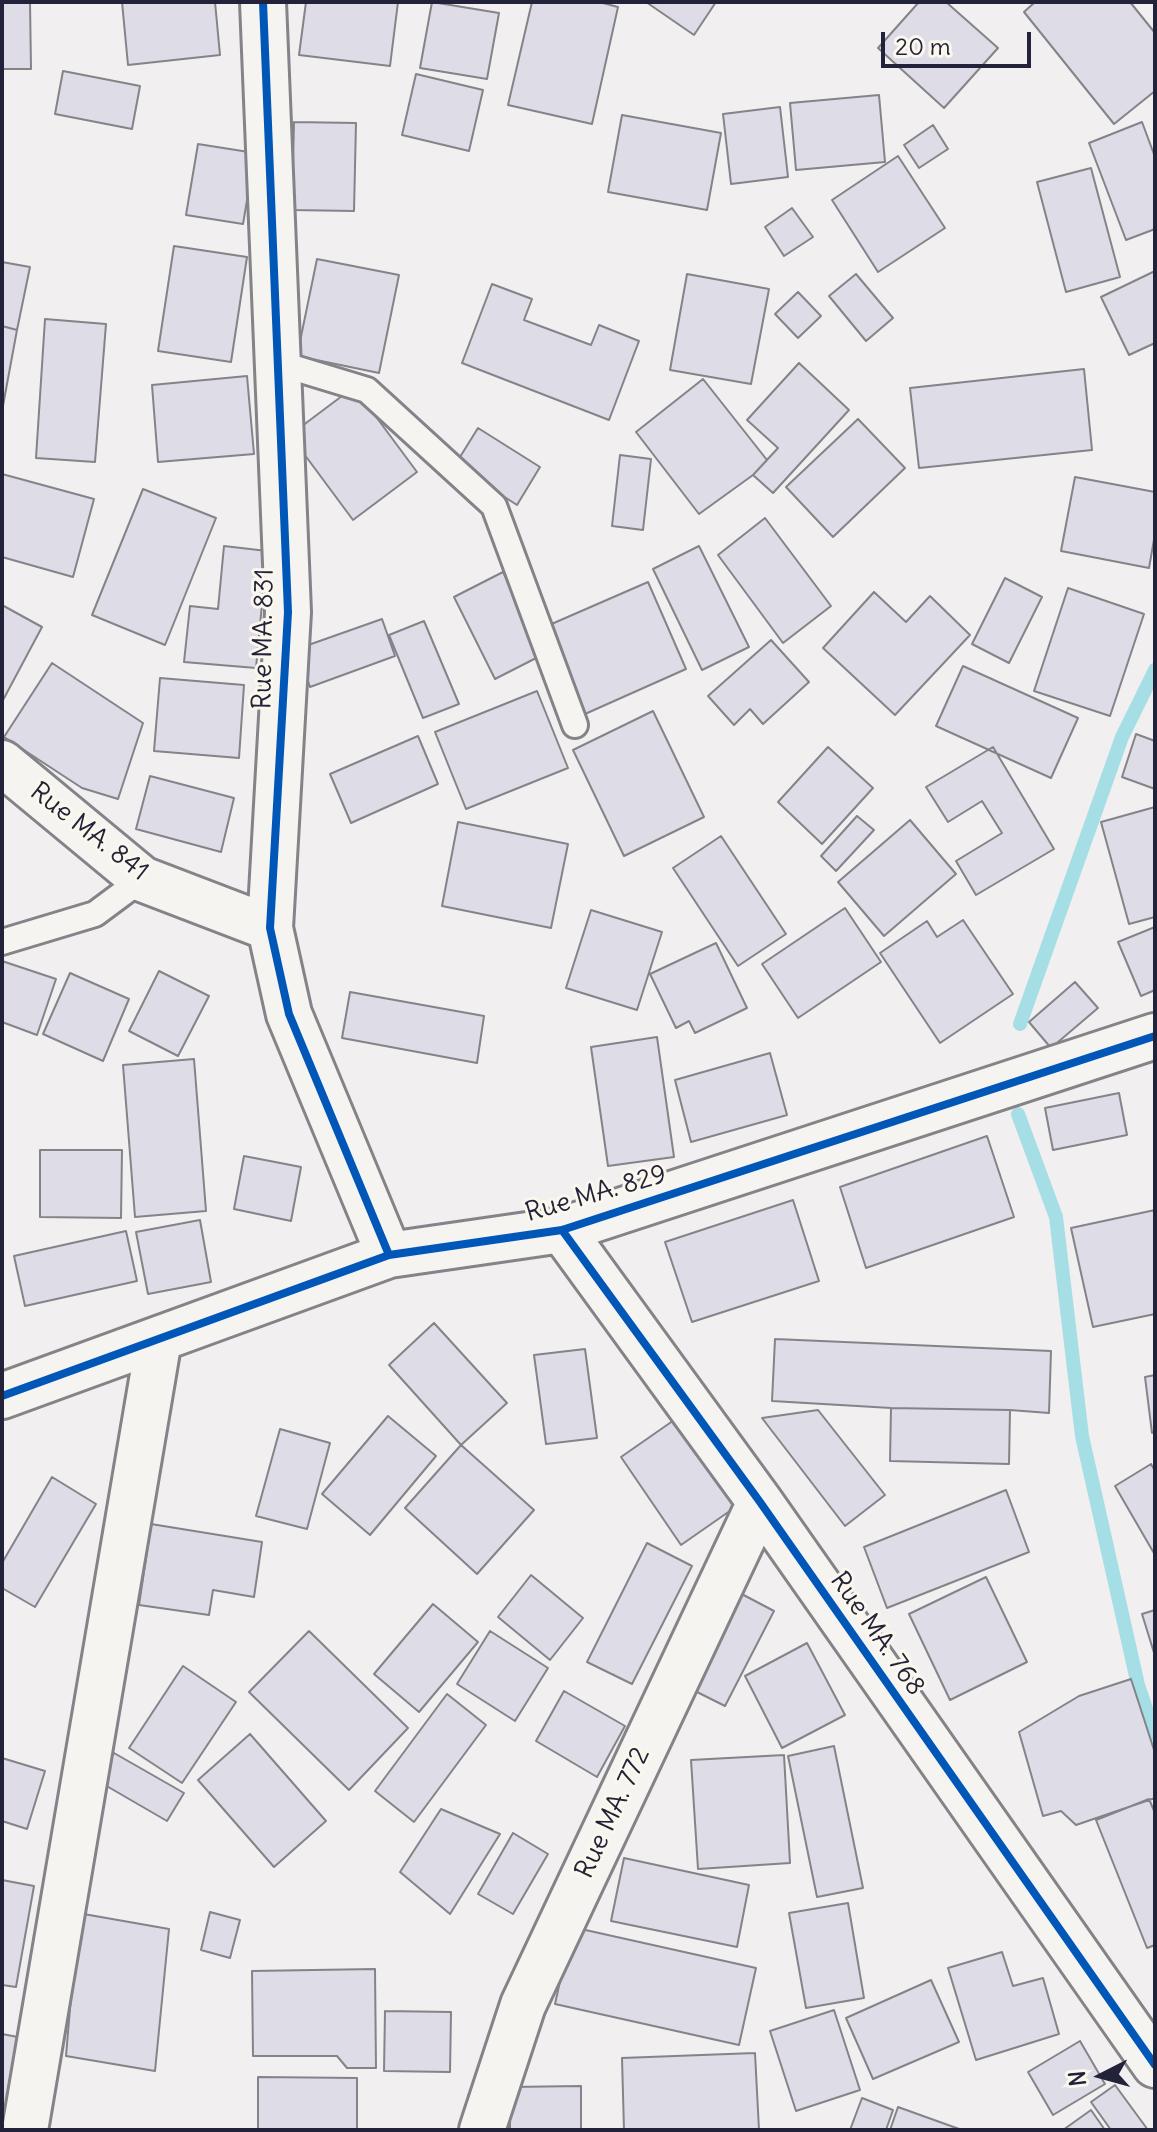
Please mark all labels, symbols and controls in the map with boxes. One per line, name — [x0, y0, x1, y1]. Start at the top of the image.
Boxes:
scale bar — [885, 16, 1035, 66]
text: 20 m — [895, 31, 951, 61]
street label: Rue MA. 831 — [247, 568, 281, 710]
street label: Rue MA. 841 — [24, 776, 154, 888]
street label: Rue MA. 829 — [522, 1159, 670, 1229]
street label: Rue MA. 768 — [823, 1566, 931, 1702]
street label: Rue MA. 772 — [569, 1743, 657, 1883]
north arrow — [1061, 2036, 1141, 2116]
text: N — [1062, 2069, 1092, 2088]

